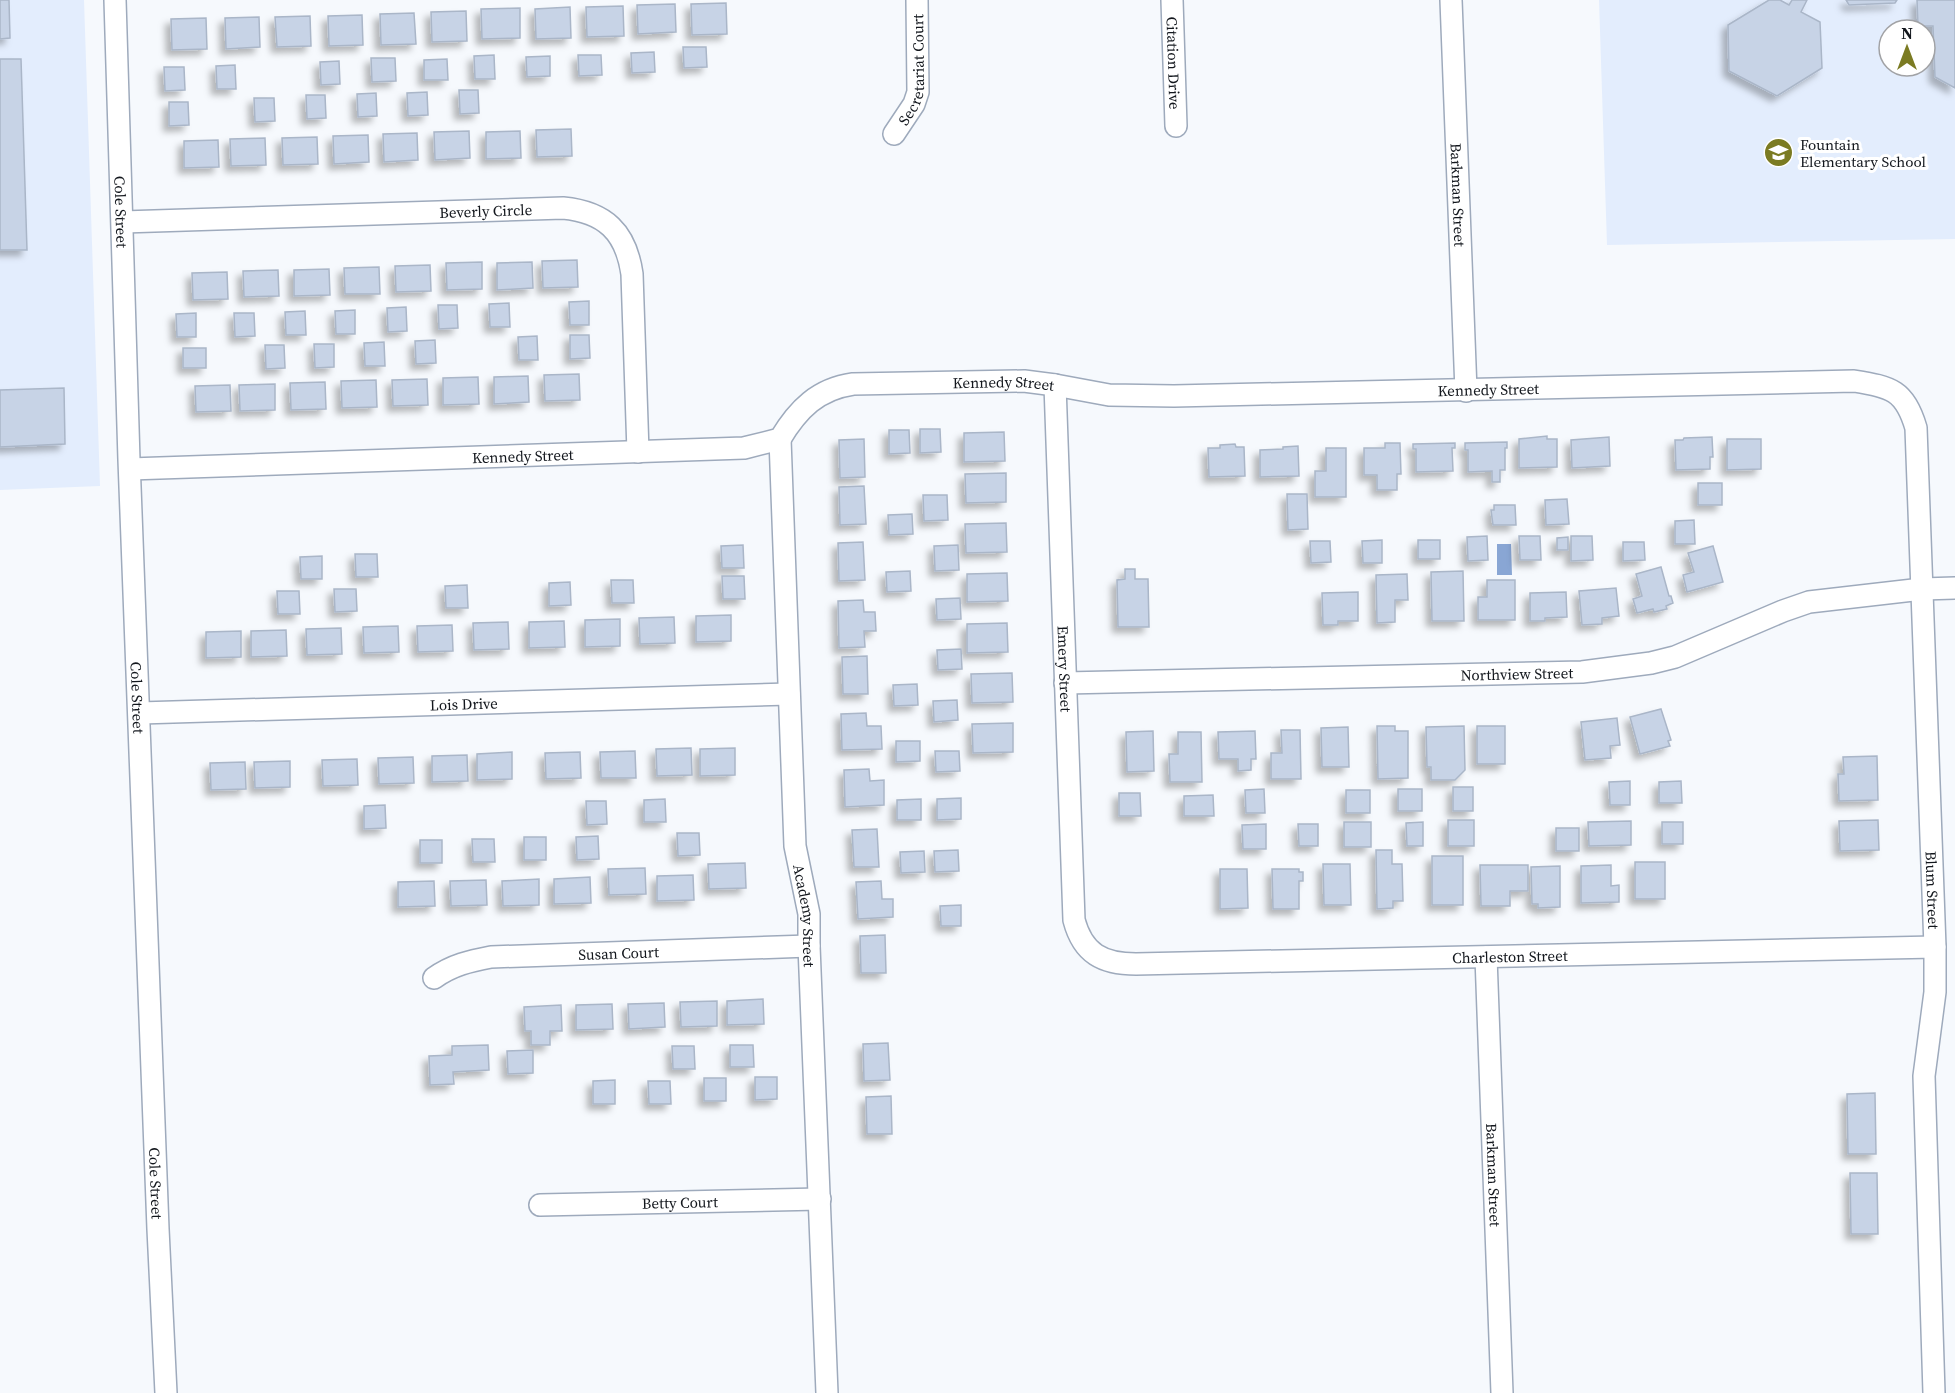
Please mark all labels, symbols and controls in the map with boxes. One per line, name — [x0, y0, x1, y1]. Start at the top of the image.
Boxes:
street label: Secretariat Court — [893, 14, 928, 129]
street label: Citation Drive — [1162, 16, 1186, 110]
north arrow — [1877, 18, 1937, 78]
text: N — [1901, 22, 1913, 44]
place label: Fountain Elementary School — [1800, 134, 1927, 172]
school or university icon: Fountain Elementary School — [1763, 137, 1795, 169]
street label: Barkman Street — [1446, 143, 1471, 247]
street label: Cole Street — [110, 176, 133, 248]
street label: Beverly Circle — [439, 198, 533, 222]
street label: Kennedy Street — [953, 370, 1056, 395]
street label: Kennedy Street — [1437, 377, 1539, 401]
street label: Kennedy Street — [472, 443, 574, 468]
street label: Emery Street — [1053, 625, 1077, 713]
street label: Cole Street — [126, 661, 150, 734]
street label: Northview Street — [1460, 662, 1574, 685]
street label: Lois Drive — [430, 692, 498, 715]
street label: Blum Street — [1921, 851, 1945, 930]
street label: Academy Street — [789, 862, 820, 968]
street label: Susan Court — [578, 941, 659, 964]
street label: Charleston Street — [1452, 944, 1568, 968]
street label: Barkman Street — [1482, 1123, 1506, 1227]
street label: Cole Street — [144, 1147, 168, 1220]
street label: Betty Court — [642, 1191, 718, 1213]

